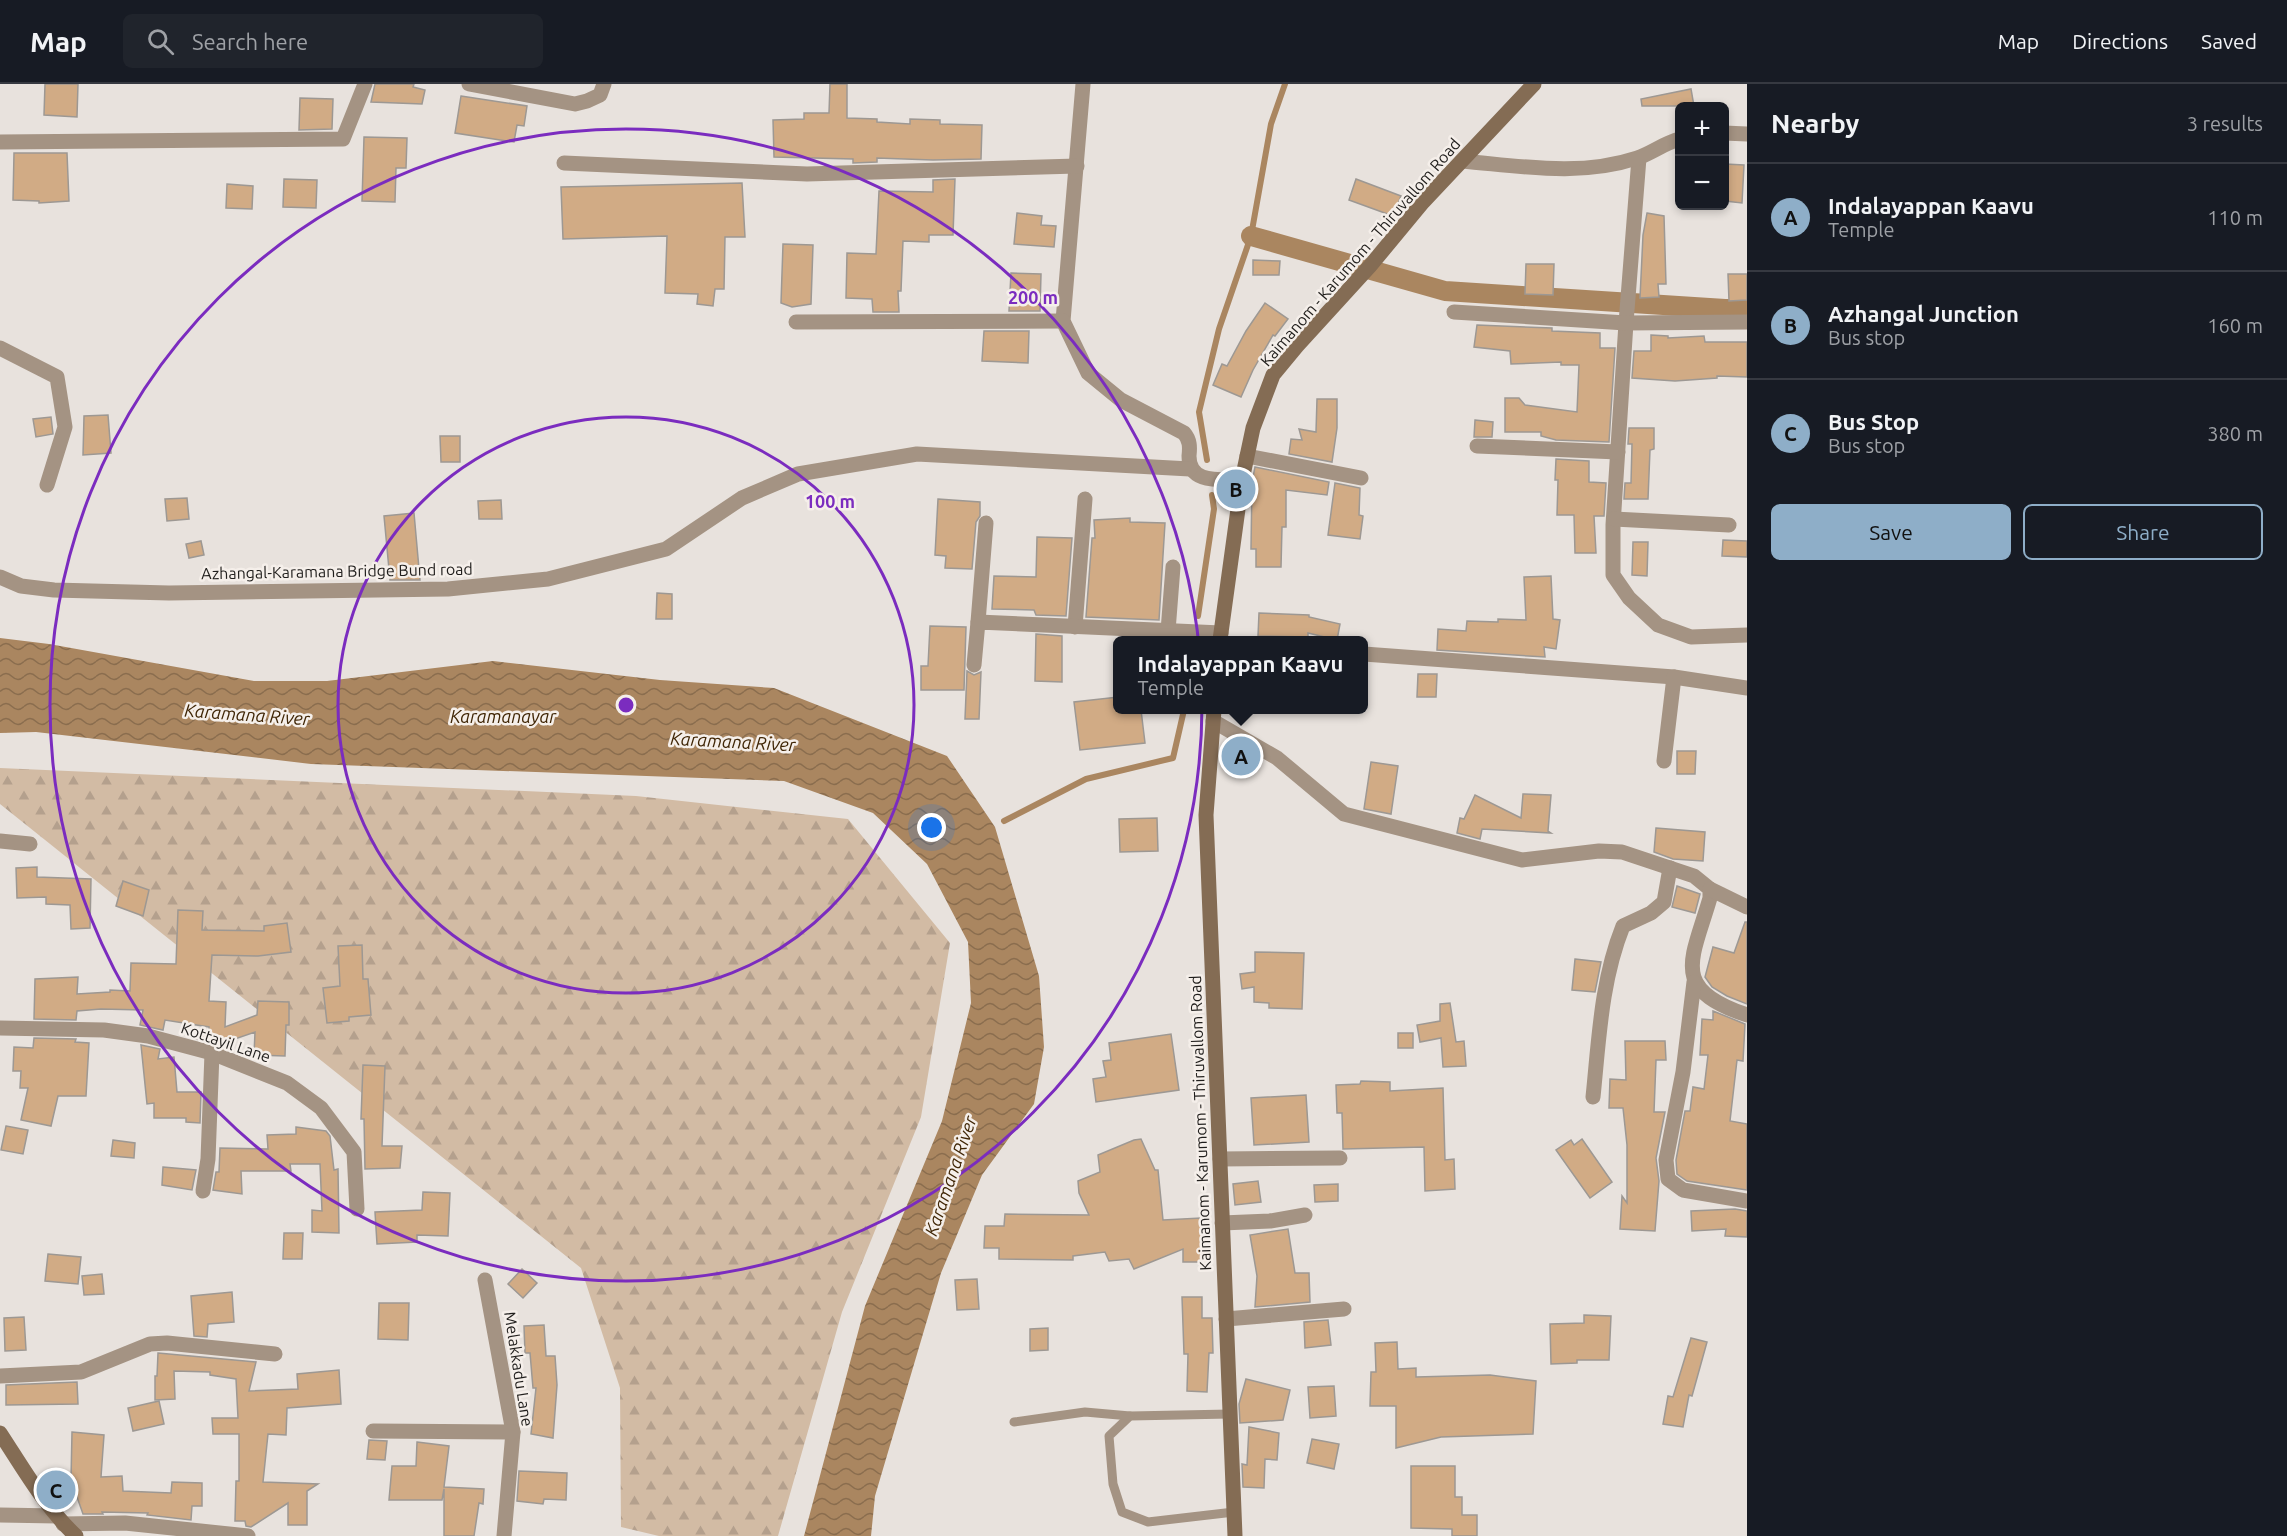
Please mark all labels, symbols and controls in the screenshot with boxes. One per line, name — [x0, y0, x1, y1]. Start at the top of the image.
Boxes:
search box — [123, 14, 543, 68]
icon: search — [144, 25, 177, 58]
text: Map — [30, 26, 87, 57]
text: Search here — [192, 29, 308, 54]
text: Map — [1998, 29, 2039, 53]
text: Directions — [2072, 29, 2168, 53]
text: Saved — [2201, 29, 2257, 53]
map controls — [1675, 102, 1729, 210]
button: + — [1675, 102, 1729, 156]
text: Nearby — [1771, 109, 1859, 138]
text: 3 results — [2187, 112, 2263, 135]
street label: Kaimanom - Karumom - Thiruvallom Road — [1256, 135, 1464, 369]
button: − — [1675, 156, 1729, 210]
text: Indalayappan Kaavu — [1828, 193, 2034, 218]
text: A — [1783, 206, 1798, 229]
text: 110 m — [2207, 206, 2263, 229]
text: Temple — [1828, 218, 1894, 241]
text: 200 m — [1008, 287, 1058, 307]
text: Azhangal Junction — [1828, 301, 2019, 326]
text: B — [1784, 314, 1797, 337]
text: 160 m — [2207, 314, 2263, 337]
text: Bus stop — [1828, 326, 1905, 349]
text: Bus Stop — [1828, 409, 1919, 434]
text: C — [1784, 422, 1797, 445]
text: 380 m — [2207, 422, 2263, 445]
text: Bus stop — [1828, 434, 1905, 457]
pin: B — [1216, 466, 1256, 512]
text: 100 m — [805, 491, 855, 511]
button: Save — [1771, 504, 2011, 560]
button: Share — [2023, 504, 2263, 560]
street label: Azhangal-Karamana Bridge Bund road — [201, 560, 473, 582]
popup — [1113, 636, 1368, 714]
text: Indalayappan Kaavu — [1138, 651, 1343, 676]
text: Temple — [1138, 676, 1204, 699]
centre of rings — [616, 695, 636, 715]
water label: Karamana River — [184, 700, 311, 728]
water label: Karamanayar — [450, 706, 557, 726]
water label: Karamana River — [670, 728, 797, 754]
pin: A — [1222, 734, 1260, 778]
your location — [917, 813, 946, 842]
street label: Kaimanom - Karumom - Thiruvallom Road — [1186, 975, 1214, 1271]
street label: Kottayil Lane — [179, 1018, 273, 1066]
water label: Karamana River — [920, 1112, 980, 1238]
street label: Melakkadu Lane — [501, 1310, 537, 1428]
pin: C — [36, 1468, 76, 1512]

